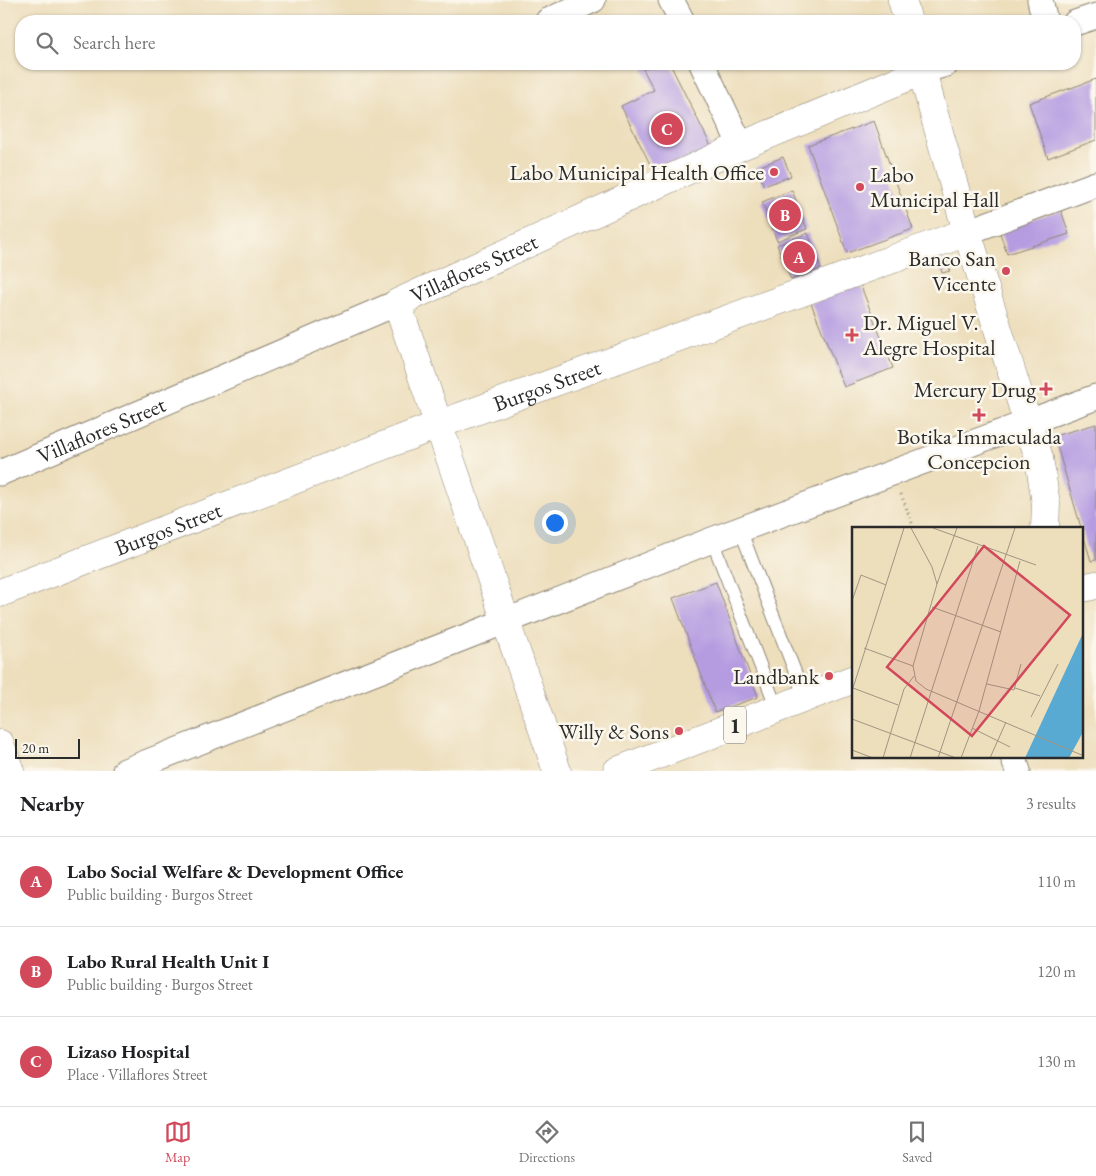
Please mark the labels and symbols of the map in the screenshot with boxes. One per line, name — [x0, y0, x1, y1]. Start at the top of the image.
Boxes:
pin: C — [651, 110, 683, 148]
place label: Labo Municipal Health Office — [510, 158, 764, 187]
place label: Labo Municipal Hall — [870, 160, 999, 214]
marker: Labo Municipal Health Office — [768, 166, 780, 178]
marker: Labo Municipal Hall — [854, 181, 866, 193]
pin: B — [769, 196, 801, 234]
street label: Villaflores Street — [405, 226, 542, 310]
pin: A — [783, 238, 815, 276]
place label: Banco San Vicente — [908, 244, 996, 298]
marker: Banco San Vicente — [1000, 265, 1012, 277]
place label: Dr. Miguel V. Alegre Hospital — [862, 308, 996, 362]
marker: Dr. Miguel V. Alegre Hospital — [845, 328, 859, 342]
street label: Burgos Street — [489, 352, 605, 418]
place label: Mercury Drug — [914, 375, 1036, 404]
marker: Mercury Drug — [1040, 383, 1052, 395]
street label: Villaflores Street — [32, 389, 170, 470]
marker: Botika Immaculada Concepcion — [973, 409, 985, 421]
place label: Botika Immaculada Concepcion — [897, 422, 1062, 476]
street label: Burgos Street — [110, 495, 226, 562]
your location — [542, 510, 568, 536]
inset map — [852, 527, 1084, 758]
place label: Landbank — [733, 662, 820, 691]
marker: Landbank — [823, 670, 835, 682]
road number: 1 — [724, 706, 746, 744]
place label: Willy & Sons — [558, 717, 669, 746]
marker: Willy & Sons — [673, 725, 685, 737]
scale bar — [15, 736, 80, 759]

